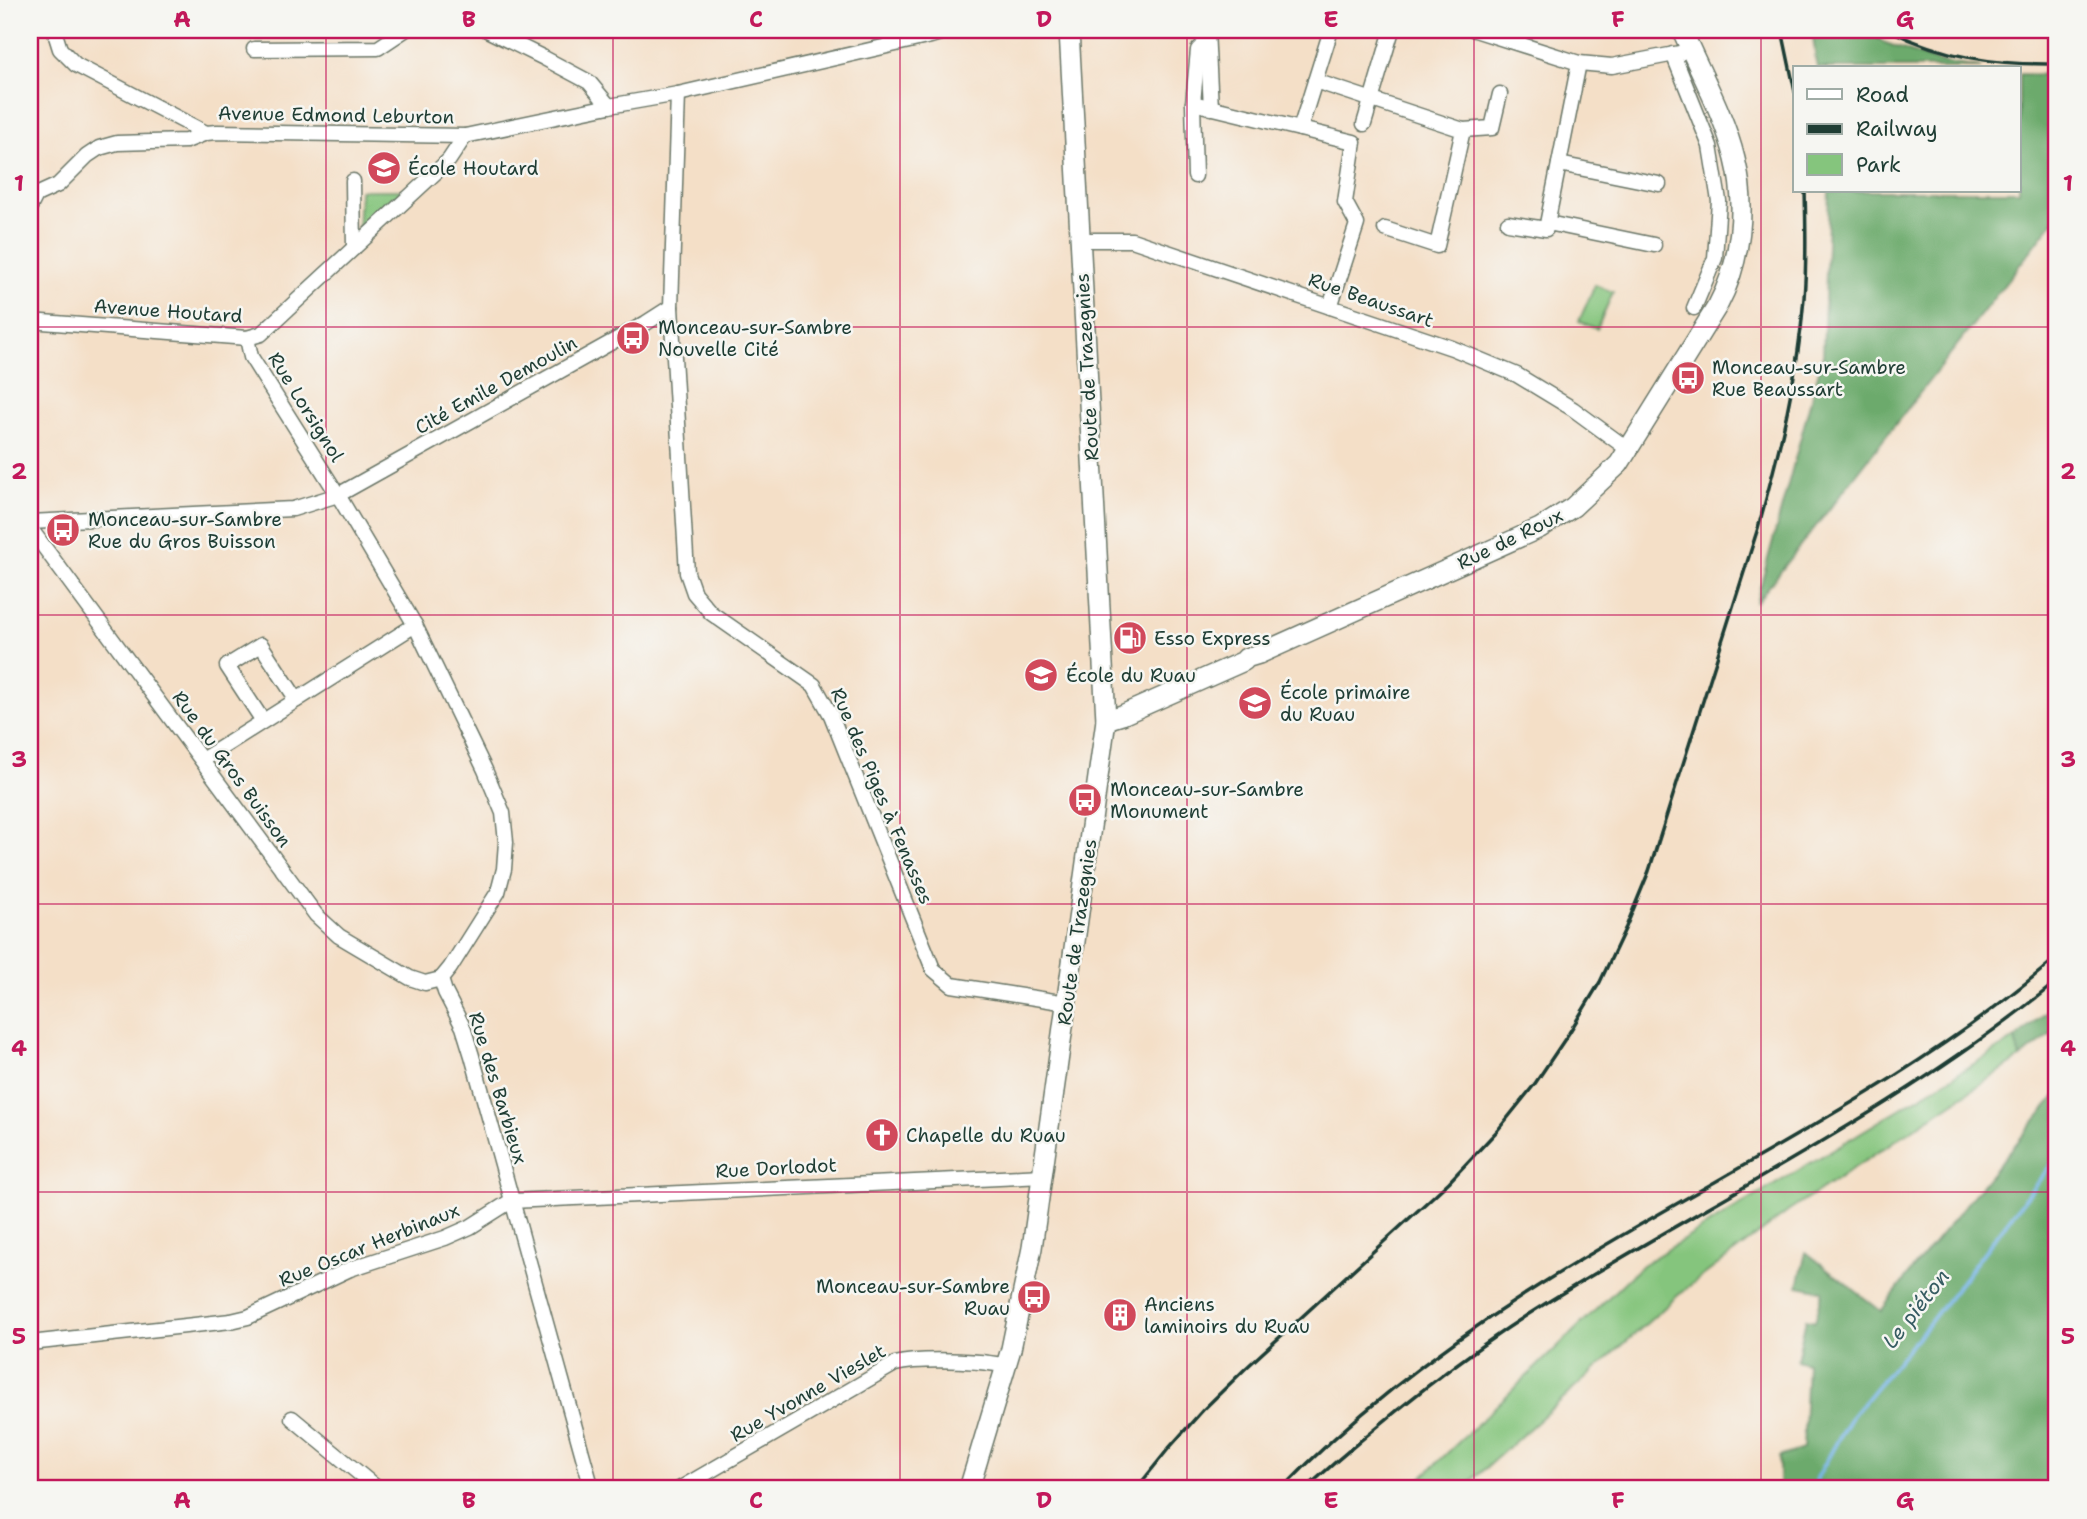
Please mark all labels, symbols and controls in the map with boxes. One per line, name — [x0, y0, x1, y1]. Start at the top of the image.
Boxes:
text: A — [173, 4, 191, 34]
text: B — [462, 4, 476, 34]
text: C — [749, 4, 763, 34]
text: D — [1036, 4, 1052, 34]
text: E — [1323, 4, 1339, 34]
text: F — [1611, 4, 1625, 34]
text: G — [1896, 4, 1915, 34]
legend — [1793, 66, 2021, 192]
text: Road — [1856, 81, 1909, 109]
street label: Avenue Edmond Leburton — [218, 100, 454, 130]
text: Railway — [1856, 115, 1938, 143]
school or university icon: École Houtard — [365, 149, 403, 187]
text: Park — [1856, 151, 1901, 179]
place label: École Houtard — [408, 155, 539, 181]
text: 1 — [14, 168, 24, 198]
text: 1 — [2063, 168, 2073, 198]
street label: Rue Beaussart — [1305, 267, 1437, 333]
street label: Route de Trazegnies — [1070, 273, 1104, 461]
street label: Avenue Houtard — [93, 293, 243, 329]
place label: Monceau-sur-Sambre Nouvelle Cité — [658, 315, 852, 362]
bus stop icon: Monceau-sur-Sambre Nouvelle Cité — [614, 319, 652, 357]
street label: Cité Emile Demoulin — [411, 330, 581, 440]
street label: Rue Lorsignol — [262, 348, 350, 467]
place label: Monceau-sur-Sambre Rue Beaussart — [1712, 355, 1906, 402]
bus stop icon: Monceau-sur-Sambre Rue Beaussart — [1669, 359, 1707, 397]
text: 2 — [11, 456, 27, 486]
text: 2 — [2060, 456, 2076, 486]
street label: Rue de Roux — [1453, 503, 1567, 575]
place label: Monceau-sur-Sambre Rue du Gros Buisson — [88, 507, 282, 554]
bus stop icon: Monceau-sur-Sambre Rue du Gros Buisson — [44, 511, 82, 549]
fuel station icon: Esso Express — [1111, 619, 1149, 657]
place label: Esso Express — [1154, 626, 1271, 651]
school or university icon: École du Ruau — [1022, 656, 1060, 694]
place label: École du Ruau — [1066, 662, 1196, 688]
place label: École primaire du Ruau — [1280, 679, 1411, 727]
street label: Rue des Piges à Fenasses — [825, 684, 939, 908]
school or university icon: École primaire du Ruau — [1236, 684, 1274, 722]
street label: Rue du Gros Buisson — [167, 686, 297, 852]
text: 3 — [11, 744, 27, 774]
text: 3 — [2060, 744, 2076, 774]
place label: Monceau-sur-Sambre Monument — [1110, 777, 1304, 824]
bus stop icon: Monceau-sur-Sambre Monument — [1066, 781, 1104, 819]
street label: Route de Trazegnies — [1052, 837, 1102, 1027]
street label: Rue des Barbieux — [463, 1009, 533, 1167]
text: 4 — [11, 1033, 27, 1063]
text: 4 — [2060, 1033, 2076, 1063]
church icon: Chapelle du Ruau — [863, 1116, 901, 1154]
place label: Chapelle du Ruau — [906, 1123, 1066, 1148]
street label: Rue Dorlodot — [715, 1152, 837, 1184]
street label: Rue Oscar Herbinaux — [275, 1197, 463, 1293]
water label: Le piéton — [1876, 1264, 1956, 1354]
place label: Monceau-sur-Sambre Ruau — [816, 1274, 1010, 1321]
bus stop icon: Monceau-sur-Sambre Ruau — [1015, 1278, 1053, 1316]
place label: Anciens laminoirs du Ruau — [1144, 1292, 1310, 1339]
building icon: Anciens laminoirs du Ruau — [1101, 1296, 1139, 1334]
text: 5 — [12, 1321, 26, 1351]
text: 5 — [2061, 1321, 2075, 1351]
street label: Rue Yvonne Vieslet — [726, 1338, 890, 1448]
text: A — [173, 1485, 191, 1515]
text: B — [462, 1485, 476, 1515]
text: C — [749, 1485, 763, 1515]
text: D — [1036, 1485, 1052, 1515]
text: E — [1323, 1485, 1339, 1515]
text: F — [1611, 1485, 1625, 1515]
text: G — [1896, 1485, 1915, 1515]

